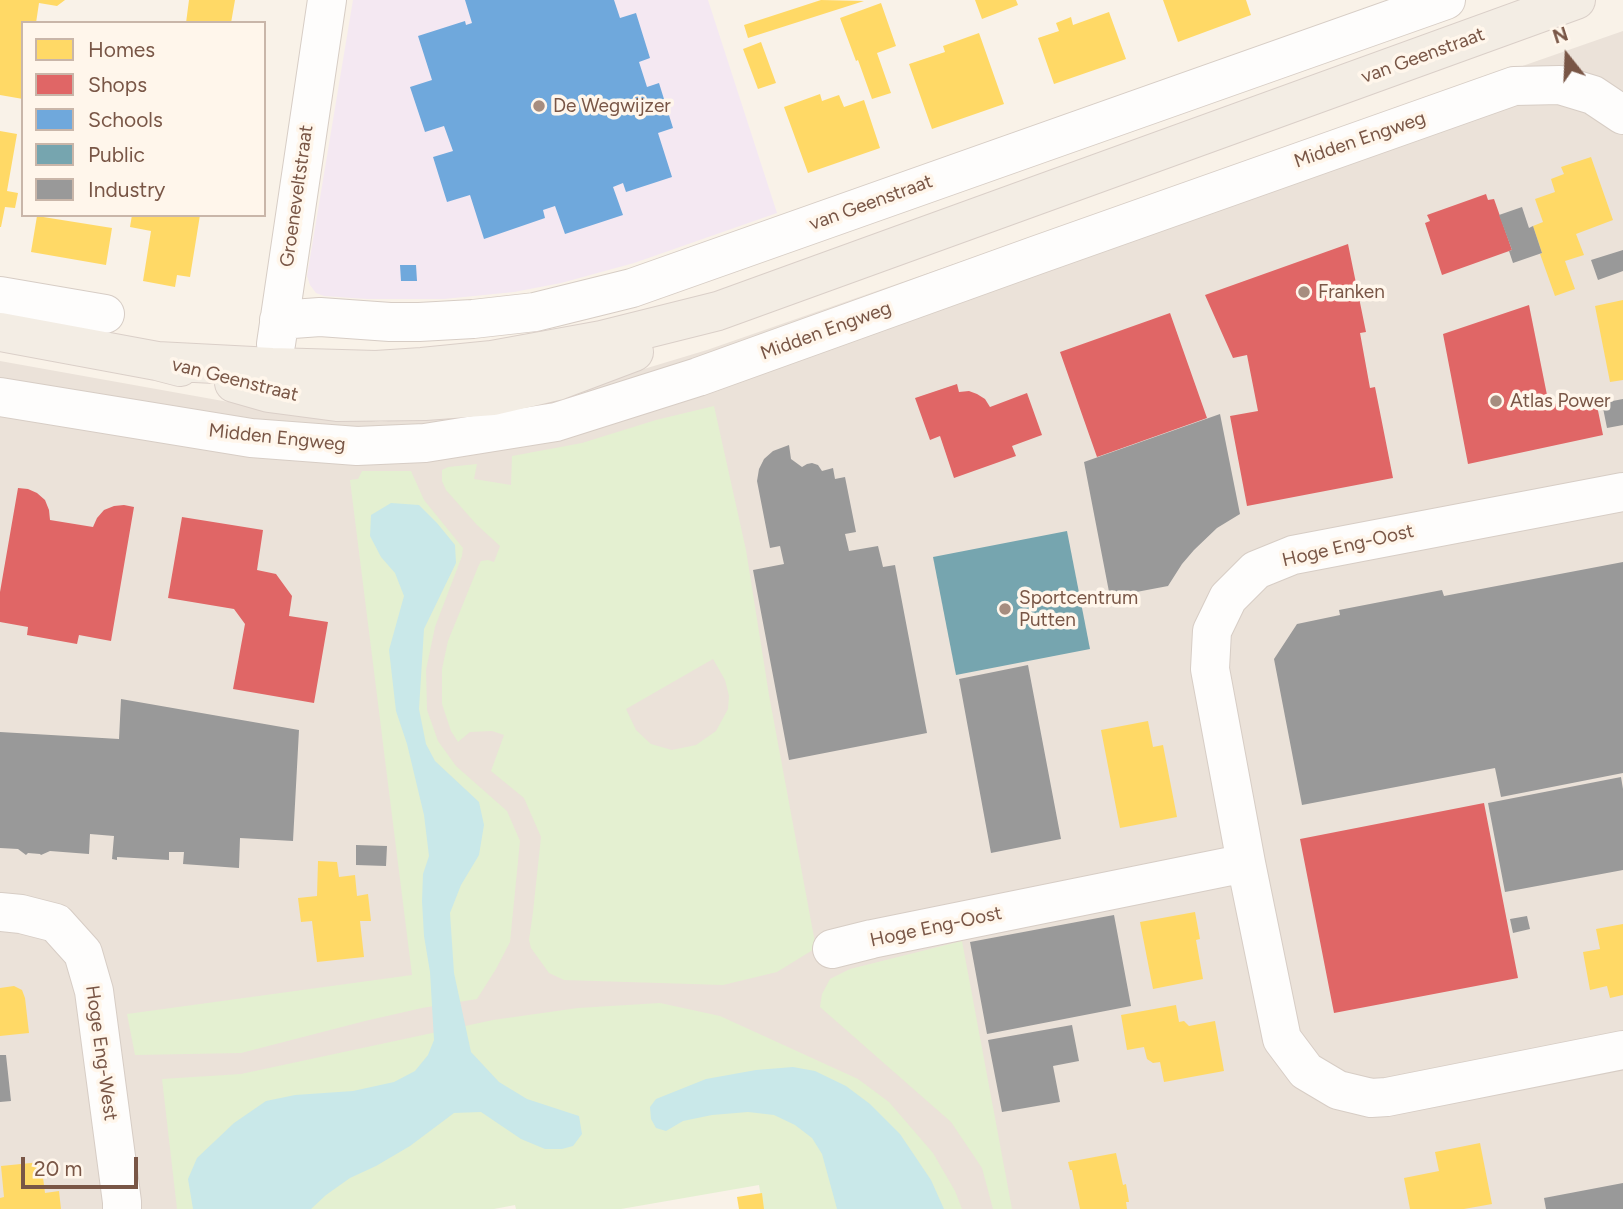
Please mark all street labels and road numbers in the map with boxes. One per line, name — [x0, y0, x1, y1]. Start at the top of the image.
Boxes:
street label: van Geenstraat — [1358, 23, 1488, 89]
street label: Midden Engweg — [1291, 107, 1429, 173]
street label: Groeneveltstraat — [276, 123, 318, 269]
street label: van Geenstraat — [806, 170, 936, 236]
street label: Midden Engweg — [757, 297, 895, 365]
street label: van Geenstraat — [169, 353, 301, 407]
street label: Midden Engweg — [207, 419, 347, 457]
street label: Hoge Eng-Oost — [1280, 520, 1416, 572]
street label: Hoge Eng-Oost — [868, 902, 1004, 952]
street label: Hoge Eng-West — [80, 984, 122, 1122]

